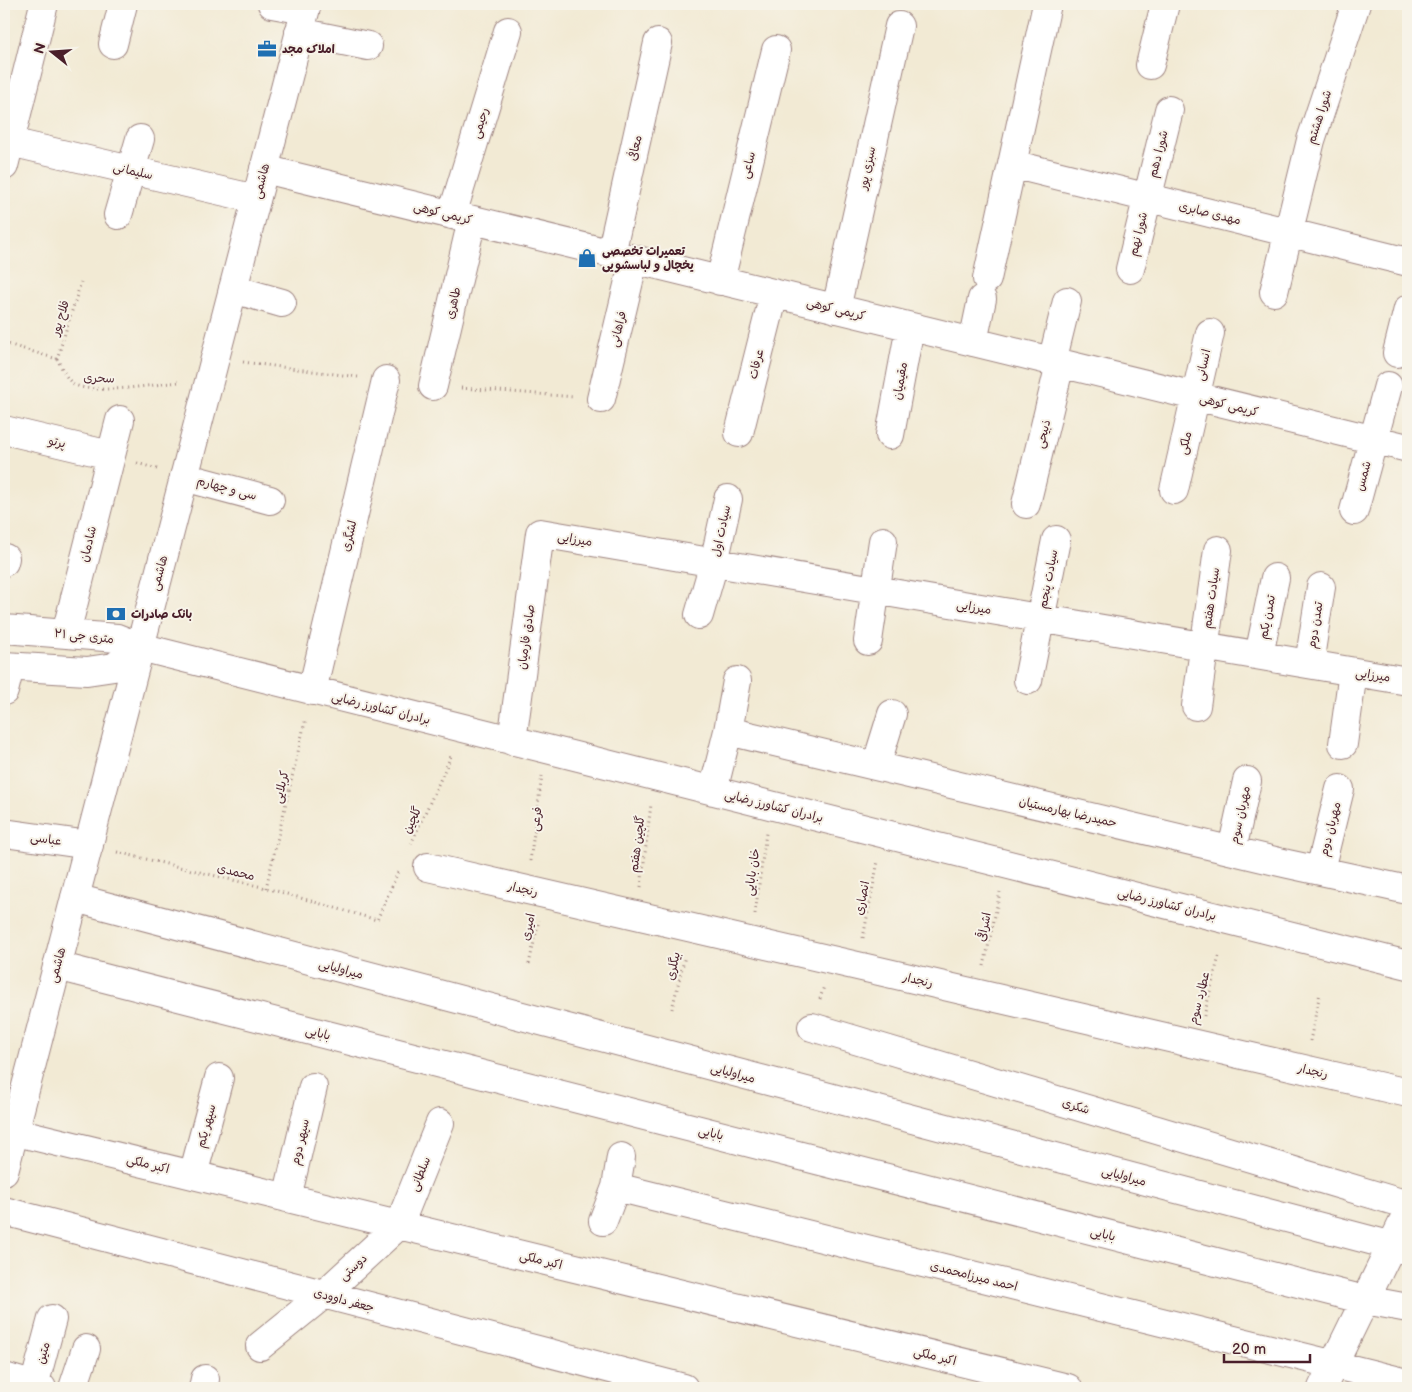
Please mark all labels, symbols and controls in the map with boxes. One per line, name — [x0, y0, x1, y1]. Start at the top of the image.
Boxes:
north arrow — [28, 28, 78, 78]
office icon: املاک مجد — [256, 38, 278, 60]
text: N — [30, 41, 50, 56]
place label: املاک مجد — [282, 42, 335, 57]
street label: شورا هشتم — [1304, 88, 1336, 146]
street label: رحیمی — [469, 106, 492, 140]
street label: شورا دهم — [1145, 129, 1173, 180]
street label: معافی — [624, 134, 646, 162]
street label: سبزی پور — [855, 145, 879, 192]
street label: ساعی — [738, 150, 759, 180]
street label: سلیمانی — [112, 160, 154, 183]
street label: هاشمی — [250, 162, 273, 200]
street label: کریمی کوهی — [412, 199, 474, 228]
street label: مهدی صابری — [1177, 199, 1242, 228]
street label: شورا نهم — [1126, 210, 1152, 258]
place label: تعمیرات تخصصی یخچال و لباسشویی — [602, 244, 694, 273]
shop icon: تعمیرات تخصصی یخچال و لباسشویی — [576, 247, 598, 269]
street label: طاهری — [442, 285, 464, 321]
street label: کریمی کوهی — [805, 295, 867, 324]
street label: فلاح پور — [48, 298, 74, 339]
street label: فراهانی — [607, 310, 630, 349]
street label: عرفات — [746, 348, 767, 381]
street label: انسانی — [1193, 348, 1214, 383]
street label: مقیمیان — [890, 361, 911, 401]
street label: سحری — [83, 370, 115, 387]
street label: کریمی کوهی — [1198, 391, 1260, 420]
street label: ذبیحی — [1033, 418, 1054, 450]
street label: ملکی — [1176, 430, 1195, 456]
street label: پرتو — [46, 433, 67, 452]
street label: شمس — [1352, 459, 1375, 493]
street label: سی و چهارم — [195, 473, 258, 505]
street label: سیادت اول — [709, 504, 734, 558]
street label: لشگری — [339, 519, 360, 553]
street label: شادمان — [77, 525, 100, 564]
street label: میرزایی — [556, 529, 593, 550]
street label: سیادت پنجم — [1035, 548, 1063, 610]
street label: هاشمی — [148, 553, 171, 592]
street label: سیادت هفتم — [1200, 567, 1224, 630]
street label: تمدن یکم — [1256, 593, 1280, 641]
street label: میرزایی — [955, 597, 992, 618]
street label: تمدن دوم — [1304, 600, 1328, 650]
bank icon: بانک صادرات — [105, 603, 127, 625]
street label: صادق فارمیان — [514, 604, 538, 671]
place label: بانک صادرات — [131, 607, 192, 622]
street label: ۲۱ متری جی — [53, 626, 115, 647]
street label: میرزایی — [1354, 665, 1391, 686]
street label: برادران کشاورز رضایی — [330, 689, 432, 728]
street label: کربلایی — [270, 769, 293, 805]
street label: مهربان سوم — [1227, 785, 1255, 846]
street label: برادران کشاورز رضایی — [723, 787, 825, 826]
street label: حمیدرضا بهارمستیان — [1018, 794, 1118, 831]
street label: مهربان دوم — [1316, 800, 1345, 858]
street label: گلچین — [400, 804, 425, 836]
street label: فرعی — [527, 806, 546, 832]
street label: گلچین هفتم — [627, 815, 649, 874]
street label: عباسی — [30, 830, 62, 849]
street label: خان بابایی — [742, 847, 763, 897]
street label: محمدی — [216, 861, 256, 884]
street label: رنجدار — [505, 879, 539, 900]
street label: انصاری — [852, 880, 873, 917]
street label: برادران کشاورز رضایی — [1116, 885, 1218, 924]
street label: اشراقی — [974, 911, 995, 943]
street label: امیری — [518, 912, 539, 942]
street label: هاشمی — [46, 945, 69, 984]
street label: بیگلری — [663, 950, 684, 982]
street label: میراولیایی — [317, 956, 365, 983]
street label: رنجدار — [900, 970, 934, 991]
street label: عطارد سوم — [1186, 970, 1214, 1027]
street label: بابایی — [304, 1023, 332, 1044]
street label: میراولیایی — [709, 1060, 757, 1087]
street label: رنجدار — [1295, 1061, 1329, 1082]
street label: شکری — [1060, 1095, 1091, 1118]
street label: سپهر یکم — [193, 1103, 220, 1150]
street label: سپهر دوم — [288, 1118, 314, 1167]
street label: بابایی — [697, 1123, 725, 1144]
street label: اکبر ملکی — [125, 1152, 171, 1177]
street label: سلطانی — [407, 1155, 434, 1194]
street label: میراولیایی — [1100, 1163, 1148, 1190]
street label: بابایی — [1089, 1224, 1117, 1245]
street label: اکبر ملکی — [518, 1248, 564, 1273]
street label: دوستی — [336, 1251, 371, 1284]
street label: احمد میرزامحمدی — [929, 1258, 1019, 1295]
street label: جعفر داوودی — [312, 1285, 376, 1316]
scale bar — [1224, 1332, 1311, 1364]
street label: متین — [33, 1340, 54, 1366]
text: 20 m — [1232, 1340, 1266, 1359]
street label: اکبر ملکی — [912, 1344, 958, 1369]

